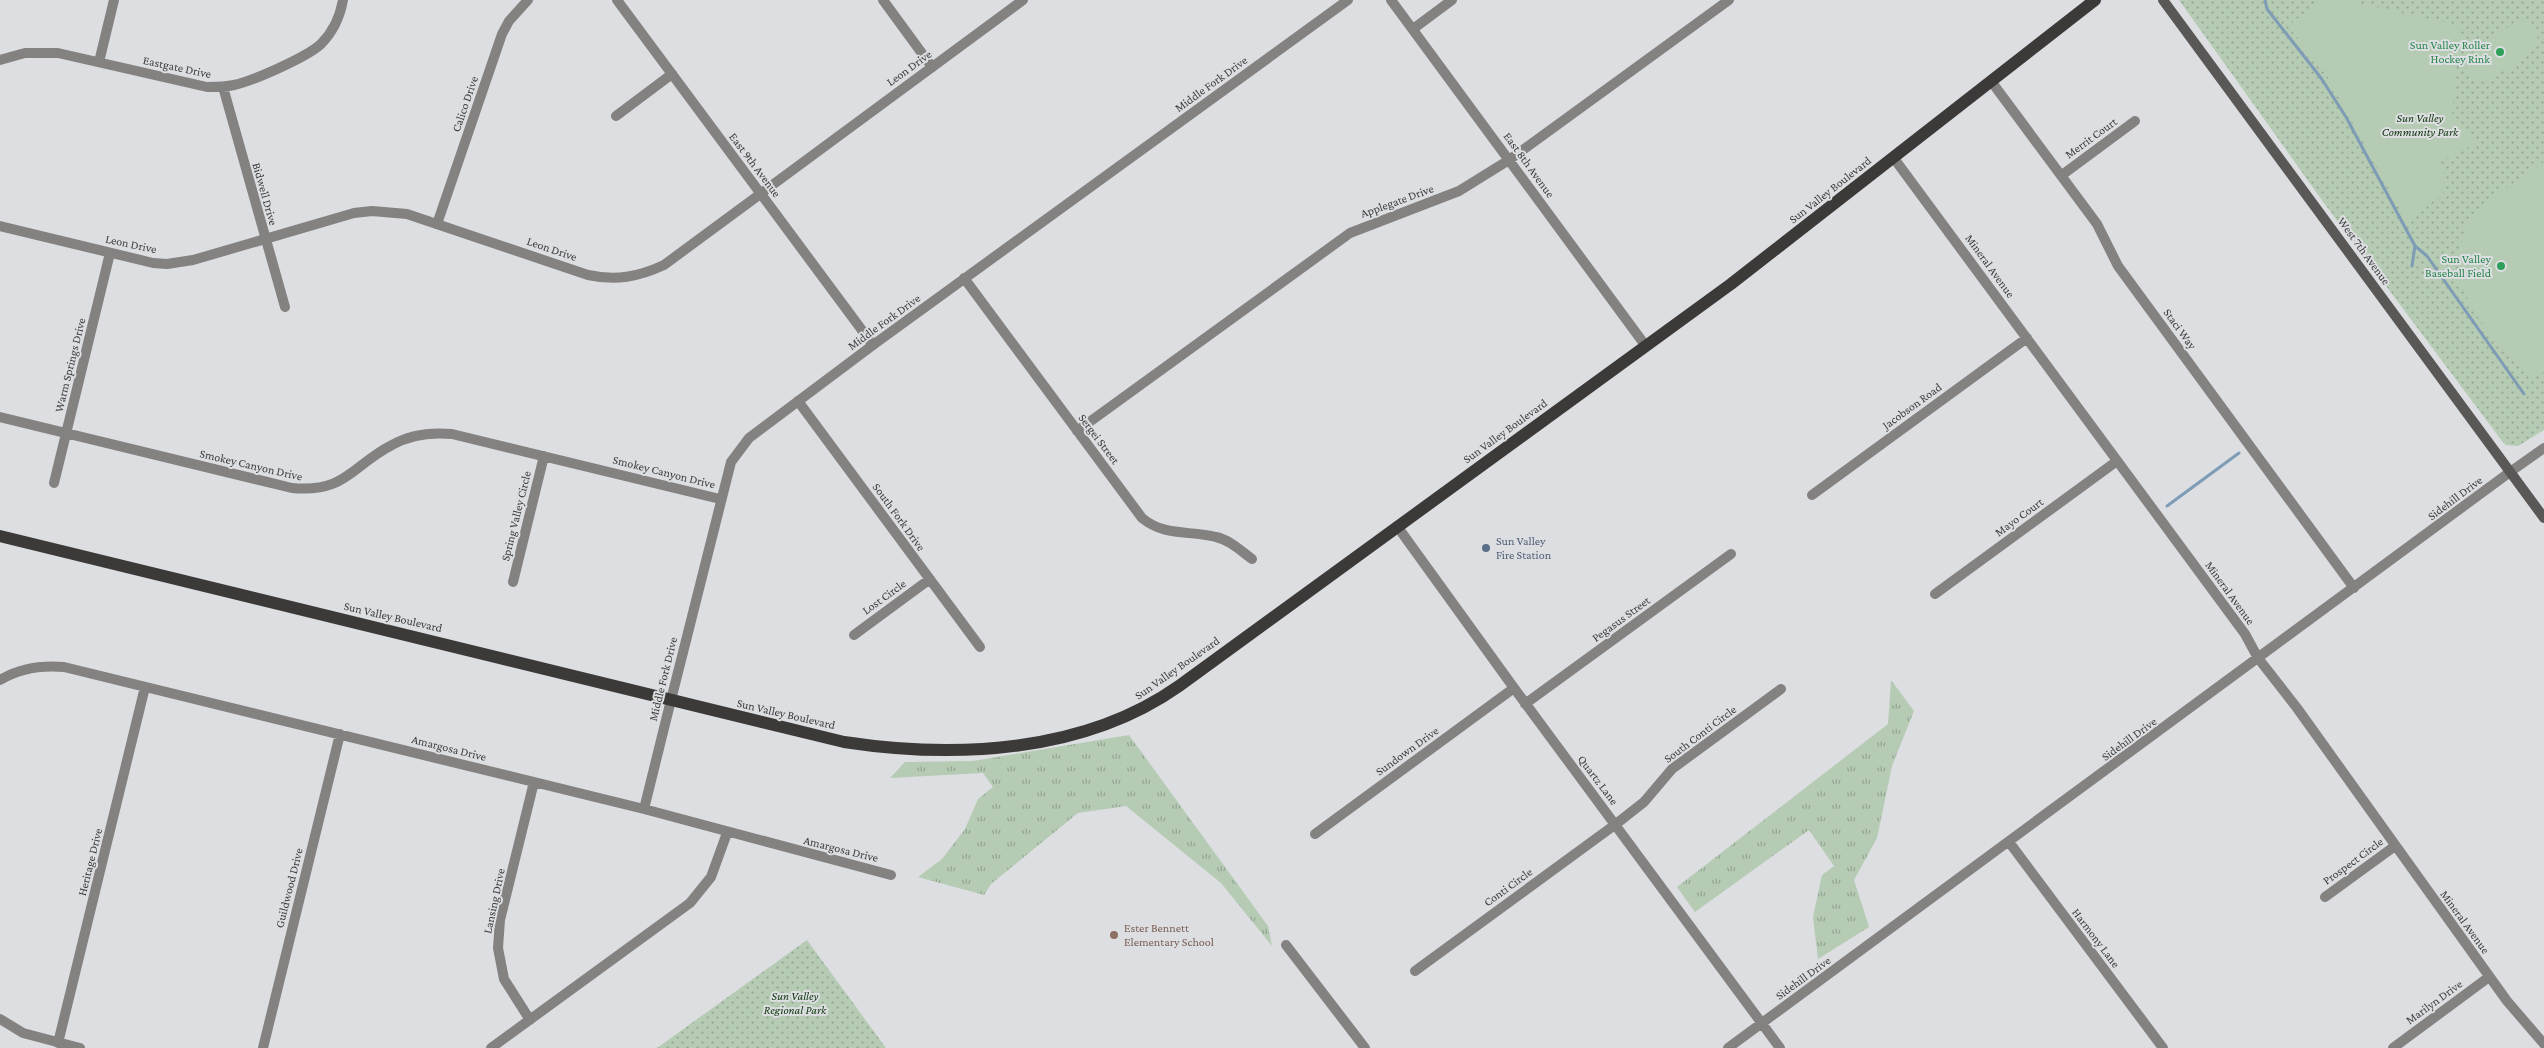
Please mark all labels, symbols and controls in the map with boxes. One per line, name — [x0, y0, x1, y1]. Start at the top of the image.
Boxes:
place label: Sun Valley Roller Hockey Rink — [2410, 38, 2491, 66]
marker: Sun Valley Roller Hockey Rink — [2494, 46, 2506, 58]
street label: Leon Drive — [884, 47, 934, 89]
street label: Eastgate Drive — [142, 53, 212, 81]
street label: Middle Fork Drive — [1172, 53, 1250, 115]
street label: Calico Drive — [449, 74, 481, 134]
park label: Sun Valley Community Park — [2382, 111, 2459, 139]
street label: Merrit Court — [2062, 114, 2121, 162]
street label: East 9th Avenue — [726, 130, 784, 200]
street label: East 8th Avenue — [1501, 130, 1557, 200]
street label: Sun Valley Boulevard — [1786, 153, 1874, 226]
street label: Bidwell Drive — [249, 161, 281, 227]
street label: Applegate Drive — [1359, 181, 1435, 221]
street label: West 7th Avenue — [2335, 214, 2393, 288]
street label: Mineral Avenue — [1962, 231, 2018, 301]
street label: Leon Drive — [104, 232, 158, 256]
street label: Leon Drive — [525, 234, 579, 264]
place label: Sun Valley Baseball Field — [2425, 252, 2492, 280]
marker: Sun Valley Baseball Field — [2495, 260, 2507, 272]
street label: Middle Fork Drive — [845, 291, 923, 353]
street label: Staci Way — [2161, 306, 2200, 352]
street label: Warm Springs Drive — [52, 316, 88, 414]
street label: Jacobson Road — [1879, 379, 1945, 433]
street label: Sun Valley Boulevard — [1460, 395, 1550, 466]
street label: Sergei Street — [1076, 411, 1123, 468]
street label: Smokey Canyon Drive — [198, 446, 304, 484]
street label: Smokey Canyon Drive — [611, 452, 717, 492]
street label: Spring Valley Circle — [498, 469, 534, 563]
street label: Sidehill Drive — [2425, 473, 2485, 523]
street label: South Fork Drive — [870, 480, 928, 554]
street label: Mayo Court — [1992, 494, 2047, 539]
place label: Sun Valley Fire Station — [1496, 534, 1552, 562]
marker: Sun Valley Fire Station — [1480, 542, 1492, 554]
street label: Mineral Avenue — [2202, 558, 2258, 628]
street label: Lost Circle — [859, 577, 909, 617]
street label: Pegasus Street — [1589, 593, 1654, 645]
street label: Sun Valley Boulevard — [342, 599, 444, 635]
street label: Sun Valley Boulevard — [1132, 633, 1223, 703]
street label: Middle Fork Drive — [646, 635, 680, 723]
street label: Sun Valley Boulevard — [735, 696, 837, 732]
street label: South Conti Circle — [1661, 702, 1739, 766]
street label: Sidehill Drive — [2099, 714, 2159, 764]
street label: Sundown Drive — [1373, 723, 1441, 779]
street label: Amargosa Drive — [410, 732, 488, 764]
street label: Quartz Lane — [1575, 752, 1621, 808]
street label: Heritage Drive — [75, 827, 105, 897]
street label: Amargosa Drive — [802, 833, 880, 865]
street label: Prospect Circle — [2320, 834, 2386, 888]
street label: Guildwood Drive — [272, 847, 306, 929]
street label: Conti Circle — [1481, 865, 1535, 909]
street label: Lansing Drive — [480, 867, 508, 935]
street label: Mineral Avenue — [2437, 887, 2493, 957]
street label: Harmony Lane — [2069, 906, 2123, 970]
place label: Ester Bennett Elementary School — [1124, 921, 1214, 949]
marker: Ester Bennett Elementary School — [1108, 929, 1120, 941]
street label: Sidehill Drive — [1773, 953, 1833, 1003]
street label: Marilyn Drive — [2403, 977, 2465, 1027]
park label: Sun Valley Regional Park — [764, 989, 827, 1017]

